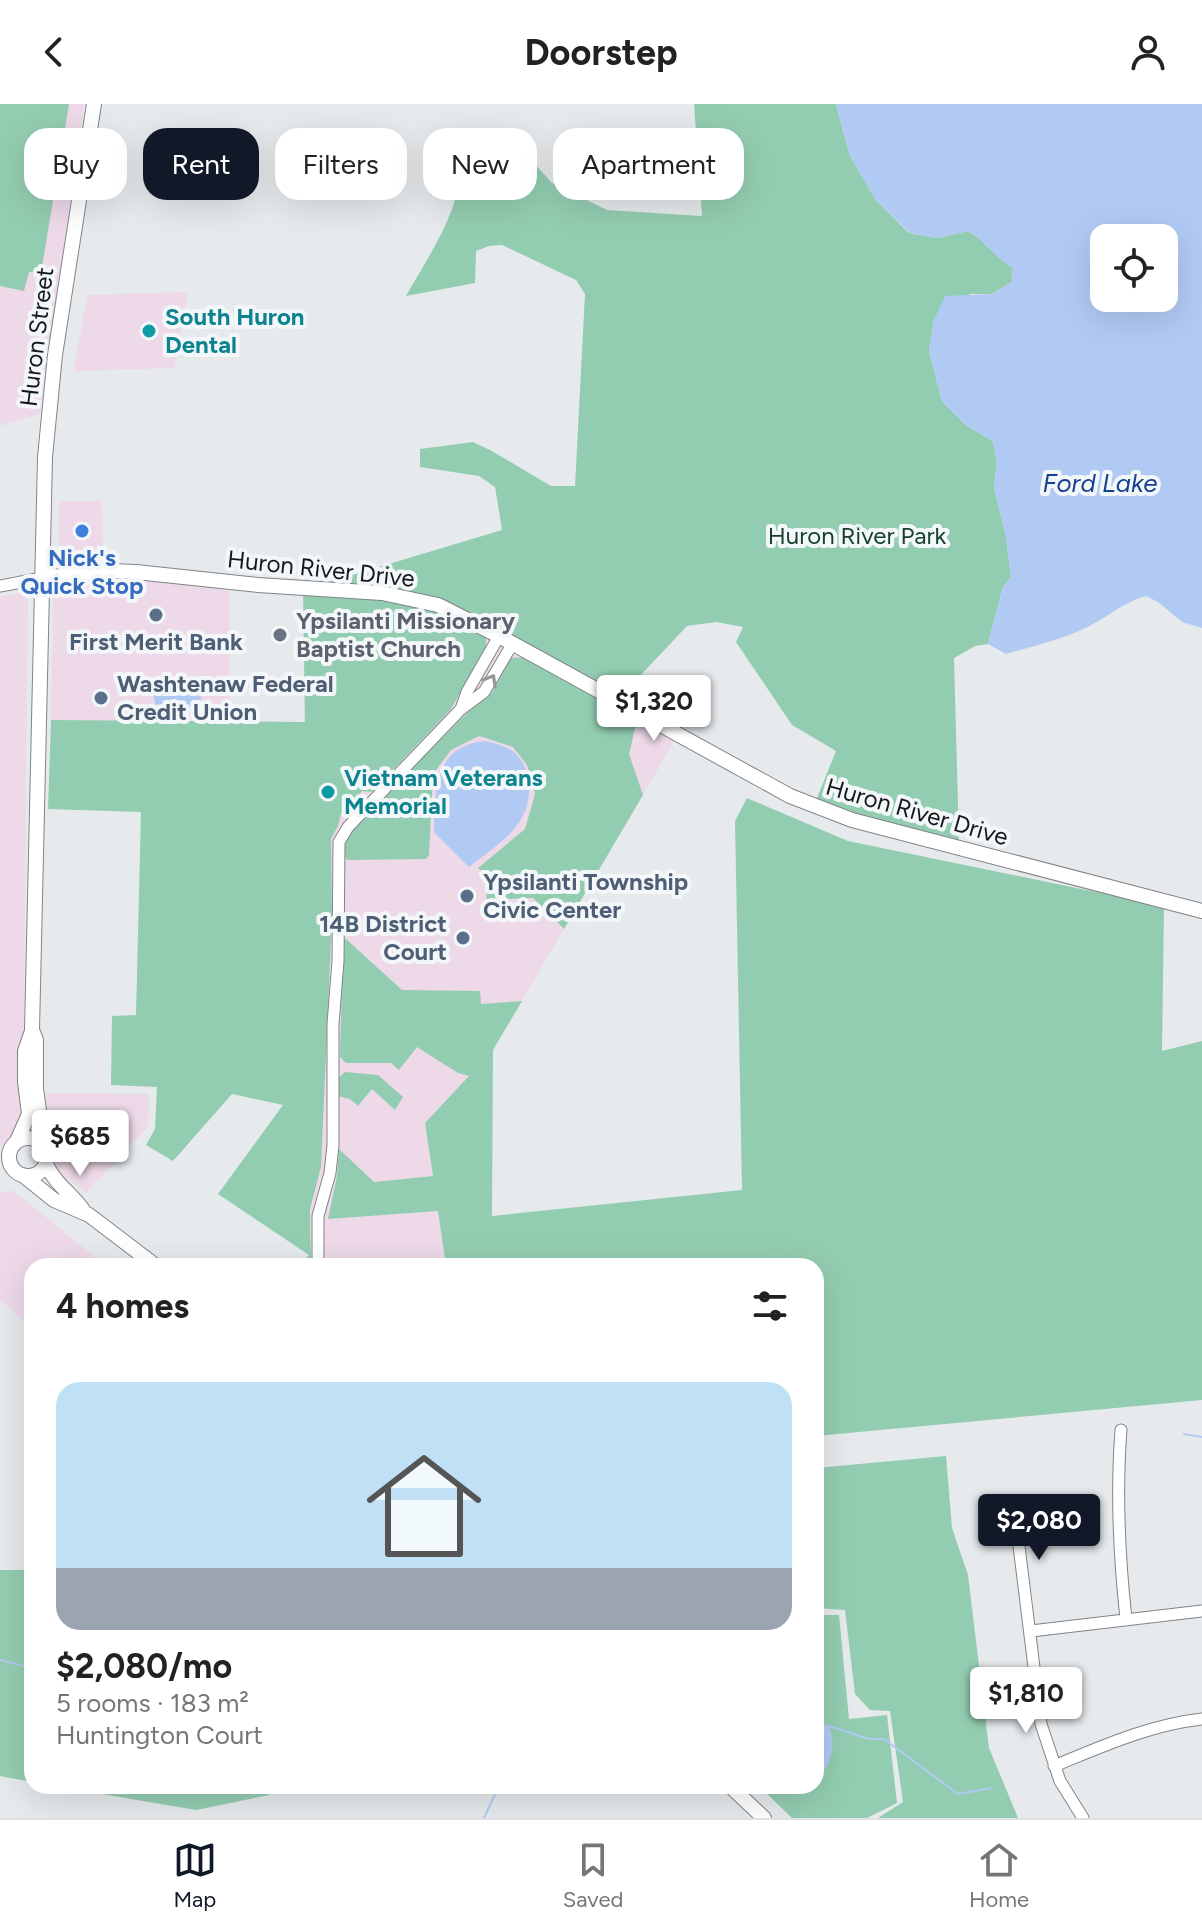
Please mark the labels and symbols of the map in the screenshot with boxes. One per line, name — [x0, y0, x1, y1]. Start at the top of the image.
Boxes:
street label: Huron Street — [14, 266, 59, 408]
place label: South Huron Dental — [165, 302, 305, 359]
marker: South Huron Dental — [140, 322, 158, 340]
water label: Ford Lake — [1043, 467, 1157, 499]
park label: Huron River Park — [768, 521, 947, 550]
marker: Nick's Quick Stop — [73, 522, 91, 540]
place label: Nick's Quick Stop — [21, 543, 143, 600]
street label: Huron River Drive — [226, 544, 416, 593]
marker: First Merit Bank — [147, 606, 165, 624]
place label: Ypsilanti Missionary Baptist Church — [296, 606, 515, 663]
marker: Ypsilanti Missionary Baptist Church — [271, 626, 289, 644]
place label: First Merit Bank — [69, 627, 243, 656]
place label: Washtenaw Federal Credit Union — [117, 669, 334, 726]
one-way arrow — [481, 674, 497, 689]
pin: $1,320 — [589, 675, 719, 743]
marker: Washtenaw Federal Credit Union — [92, 689, 110, 707]
place label: Vietnam Veterans Memorial — [344, 763, 543, 820]
street label: Huron River Drive — [823, 772, 1012, 851]
marker: Vietnam Veterans Memorial — [319, 783, 337, 801]
place label: Ypsilanti Township Civic Center — [483, 867, 688, 924]
marker: Ypsilanti Township Civic Center — [458, 887, 476, 905]
place label: 14B District Court — [319, 909, 447, 966]
marker: 14B District Court — [454, 929, 472, 947]
pin: $685 — [33, 1110, 127, 1178]
pin: $2,080 — [974, 1494, 1104, 1562]
pin: $1,810 — [961, 1667, 1091, 1735]

